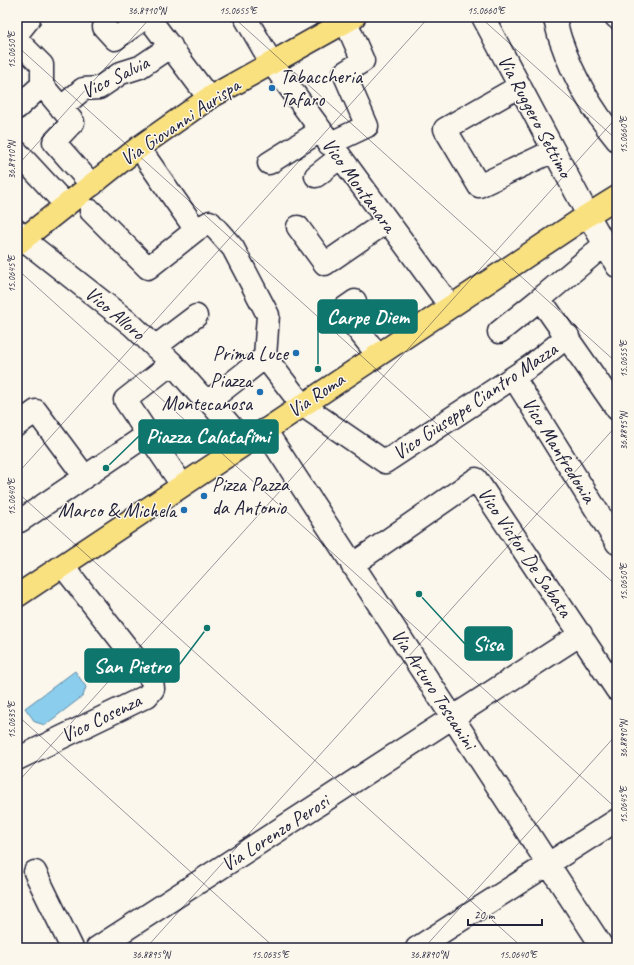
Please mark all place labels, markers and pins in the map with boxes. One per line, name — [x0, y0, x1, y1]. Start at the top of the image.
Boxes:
place label: Tabaccheria Tafaro — [280, 64, 364, 112]
marker: Tabaccheria Tafaro — [267, 83, 277, 93]
callout: Carpe Diem — [318, 300, 417, 333]
place label: Prima Luce — [213, 341, 289, 366]
marker: Prima Luce — [291, 348, 301, 358]
place label: Piazza Montecanosa — [162, 368, 254, 416]
marker: Piazza Montecanosa — [255, 387, 265, 397]
callout: Piazza Calatafimi — [139, 420, 278, 453]
place label: Pizza Pazza da Antonio — [212, 472, 290, 520]
marker: Pizza Pazza da Antonio — [199, 491, 209, 501]
place label: Marco & Michela — [58, 498, 178, 523]
marker: Marco & Michela — [179, 505, 189, 515]
callout: Sisa — [465, 627, 512, 660]
callout: San Pietro — [85, 649, 179, 682]

